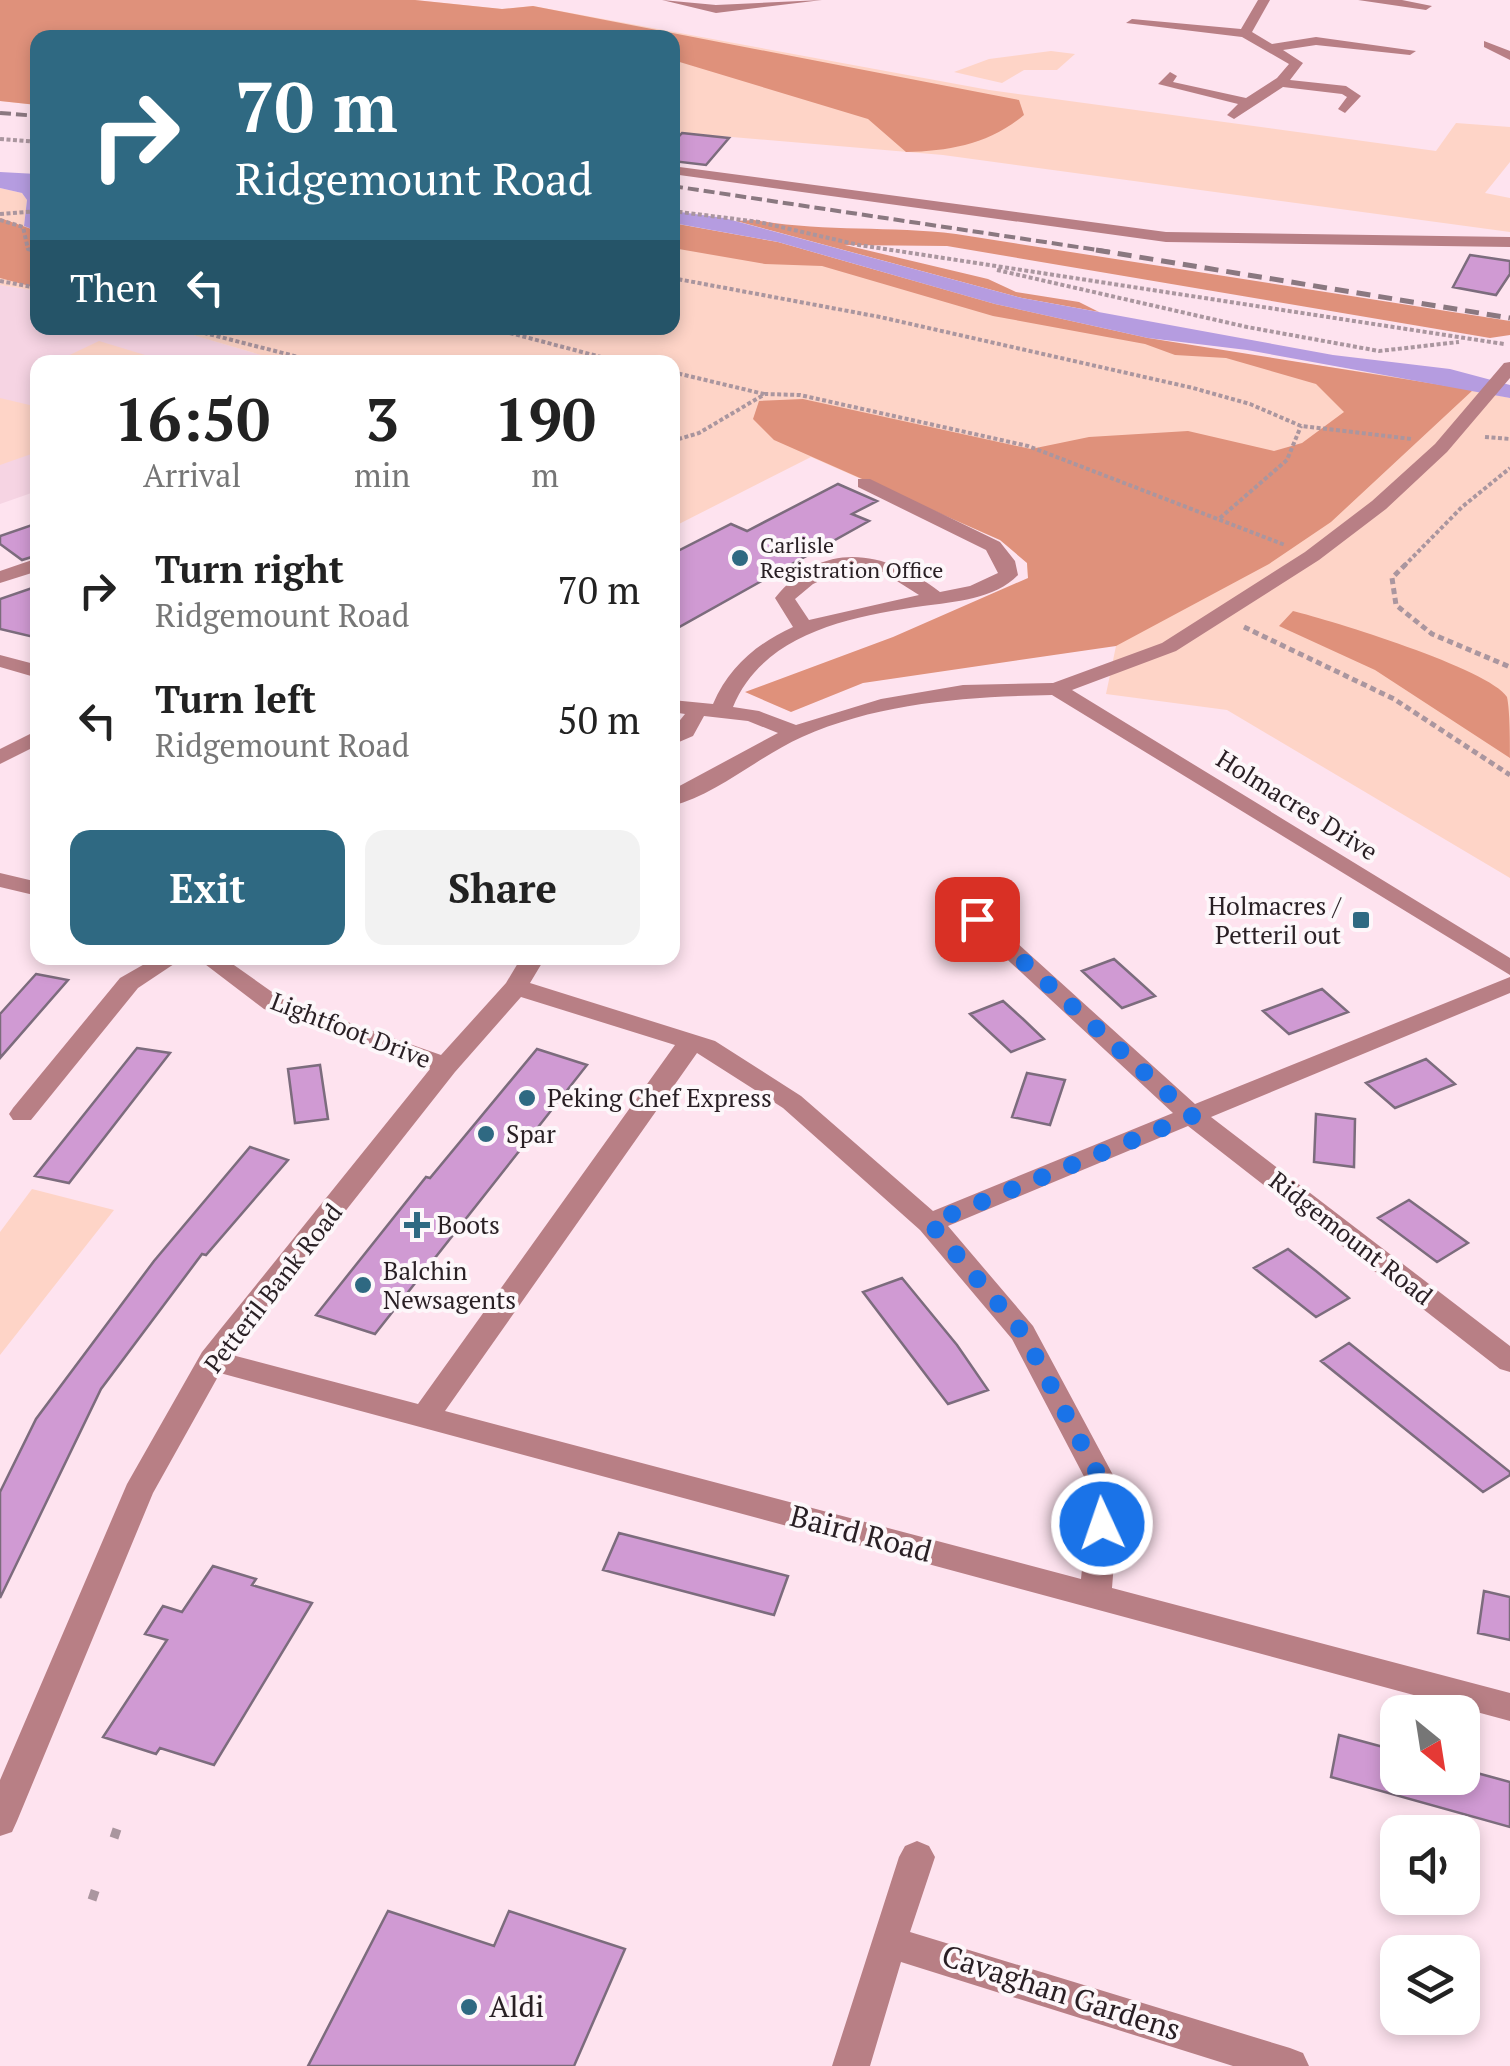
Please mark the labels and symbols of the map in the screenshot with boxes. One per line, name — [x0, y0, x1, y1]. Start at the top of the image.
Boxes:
place label: Carlisle Registration Office — [760, 530, 943, 584]
marker: Carlisle Registration Office — [729, 547, 751, 569]
street label: Holmacres Drive — [1210, 742, 1384, 867]
pin — [935, 877, 1020, 962]
place label: Holmacres / Petteril out — [1208, 889, 1342, 951]
marker: Holmacres / Petteril out — [1350, 909, 1372, 931]
street label: Lightfoot Drive — [266, 984, 436, 1075]
place label: Peking Chef Express — [547, 1081, 772, 1114]
marker: Peking Chef Express — [516, 1087, 538, 1109]
place label: Spar — [506, 1117, 556, 1150]
marker: Spar — [475, 1123, 497, 1145]
street label: Ridgemount Road — [1263, 1163, 1440, 1312]
street label: Petteril Bank Road — [196, 1196, 349, 1379]
place label: Boots — [437, 1208, 500, 1241]
marker: Boots — [406, 1214, 428, 1236]
place label: Balchin Newsagents — [383, 1254, 516, 1316]
marker: Balchin Newsagents — [352, 1274, 374, 1296]
position arrow — [1050, 1472, 1154, 1576]
street label: Baird Road — [786, 1495, 936, 1571]
north arrow — [1380, 1695, 1480, 1795]
street label: Cavaghan Gardens — [937, 1935, 1186, 2049]
place label: Aldi — [489, 1986, 544, 2026]
marker: Aldi — [458, 1996, 480, 2018]

